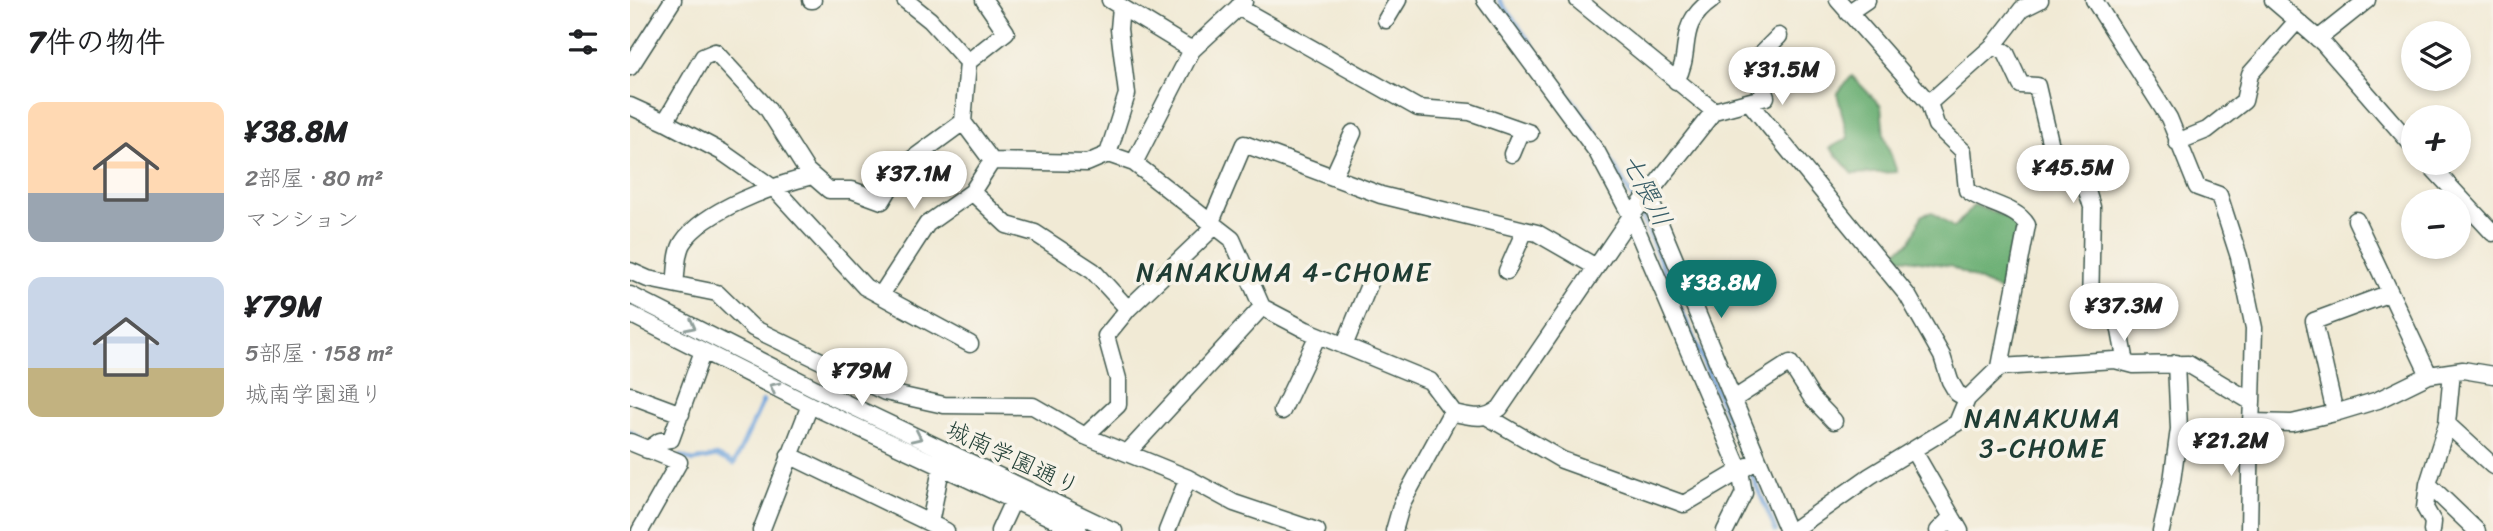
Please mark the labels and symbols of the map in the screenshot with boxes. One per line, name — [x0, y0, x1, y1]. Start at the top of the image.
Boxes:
pin: ¥31.5M — [1725, 48, 1839, 107]
water label: 七隈川 — [1609, 145, 1685, 235]
pin: ¥45.5M — [2016, 146, 2130, 205]
pin: ¥37.1M — [857, 152, 971, 211]
district label: NANAKUMA 4-CHOME — [1136, 249, 1432, 295]
pin: ¥38.8M — [1664, 260, 1778, 320]
pin: ¥37.3M — [2067, 284, 2181, 343]
one-way arrow — [684, 318, 696, 331]
pin: ¥79M — [821, 348, 903, 408]
one-way arrow — [769, 381, 781, 395]
district label: NANAKUMA 3-CHOME — [1964, 395, 2122, 471]
street label: 城南学園通り — [939, 409, 1087, 507]
pin: ¥21.2M — [2174, 419, 2288, 478]
one-way arrow — [910, 429, 922, 443]

